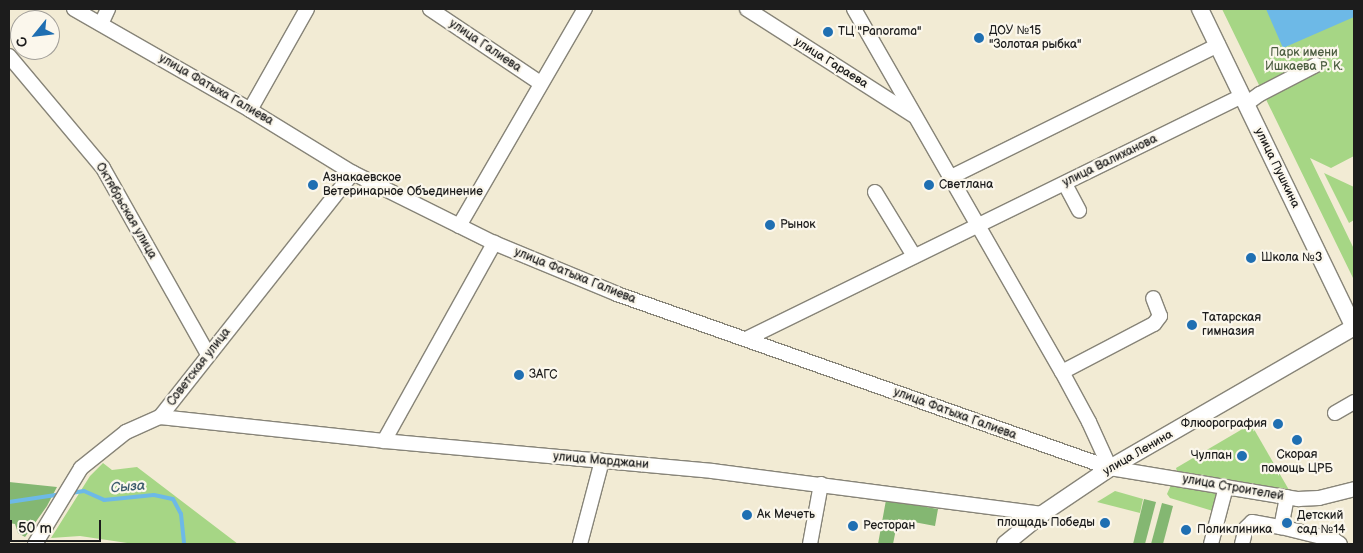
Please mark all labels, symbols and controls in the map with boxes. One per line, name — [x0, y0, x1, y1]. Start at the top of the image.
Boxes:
north arrow — [10, 10, 60, 60]
street label: улица Галиева — [446, 17, 524, 75]
place label: ДОУ №15 "Золотая рыбка" — [989, 24, 1082, 52]
place label: ТЦ "Panorama" — [838, 25, 921, 39]
marker: ТЦ "Panorama" — [822, 26, 834, 38]
marker: ДОУ №15 "Золотая рыбка" — [973, 32, 985, 44]
text: С — [13, 34, 32, 50]
street label: улица Гараева — [792, 35, 870, 91]
park label: Парк имени Ишкаева Р. К. — [1265, 46, 1343, 74]
street label: улица Фатыха Галиева — [156, 51, 276, 129]
street label: улица Пушкина — [1251, 126, 1303, 210]
street label: улица Валиханова — [1060, 132, 1160, 190]
street label: Октябрьская улица — [93, 160, 159, 262]
place label: Азнакаевское Ветеринарное Объединение — [323, 171, 483, 199]
place label: Светлана — [939, 178, 993, 192]
marker: Азнакаевское Ветеринарное Объединение — [307, 179, 319, 191]
marker: Светлана — [923, 179, 935, 191]
place label: Рынок — [780, 218, 816, 232]
marker: Рынок — [764, 219, 776, 231]
street label: улица Фатыха Галиева — [512, 245, 638, 307]
place label: Школа №3 — [1261, 251, 1322, 265]
marker: Школа №3 — [1245, 252, 1257, 264]
place label: Татарская гимназия — [1202, 311, 1261, 339]
marker: Татарская гимназия — [1186, 319, 1198, 331]
street label: Советская улица — [164, 325, 234, 409]
place label: ЗАГС — [529, 368, 557, 382]
marker: ЗАГС — [513, 369, 525, 381]
street label: улица Фатыха Галиева — [891, 385, 1019, 443]
place label: Флюорография — [1181, 417, 1267, 431]
marker: Флюорография — [1271, 417, 1285, 431]
street label: улица Ленина — [1101, 427, 1175, 479]
marker: Скорая помощь ЦРБ — [1291, 434, 1303, 446]
place label: Скорая помощь ЦРБ — [1261, 448, 1333, 476]
place label: Чулпан — [1191, 449, 1232, 463]
street label: улица Марджани — [553, 450, 649, 472]
marker: Чулпан — [1236, 450, 1248, 462]
street label: улица Строителей — [1181, 472, 1285, 504]
water label: Сыза — [110, 477, 146, 497]
place label: Ак Мечеть — [757, 508, 815, 522]
marker: Ак Мечеть — [741, 509, 753, 521]
place label: Детский сад №14 — [1297, 509, 1345, 537]
scale bar — [12, 510, 104, 542]
place label: площадь Победы — [997, 516, 1095, 530]
marker: площадь Победы — [1099, 517, 1111, 529]
marker: Детский сад №14 — [1281, 517, 1293, 529]
text: 50 m — [18, 519, 52, 538]
place label: Ресторан — [863, 519, 915, 533]
marker: Ресторан — [847, 520, 859, 532]
marker: Поликлиника — [1179, 523, 1193, 537]
place label: Поликлиника — [1197, 523, 1272, 537]

